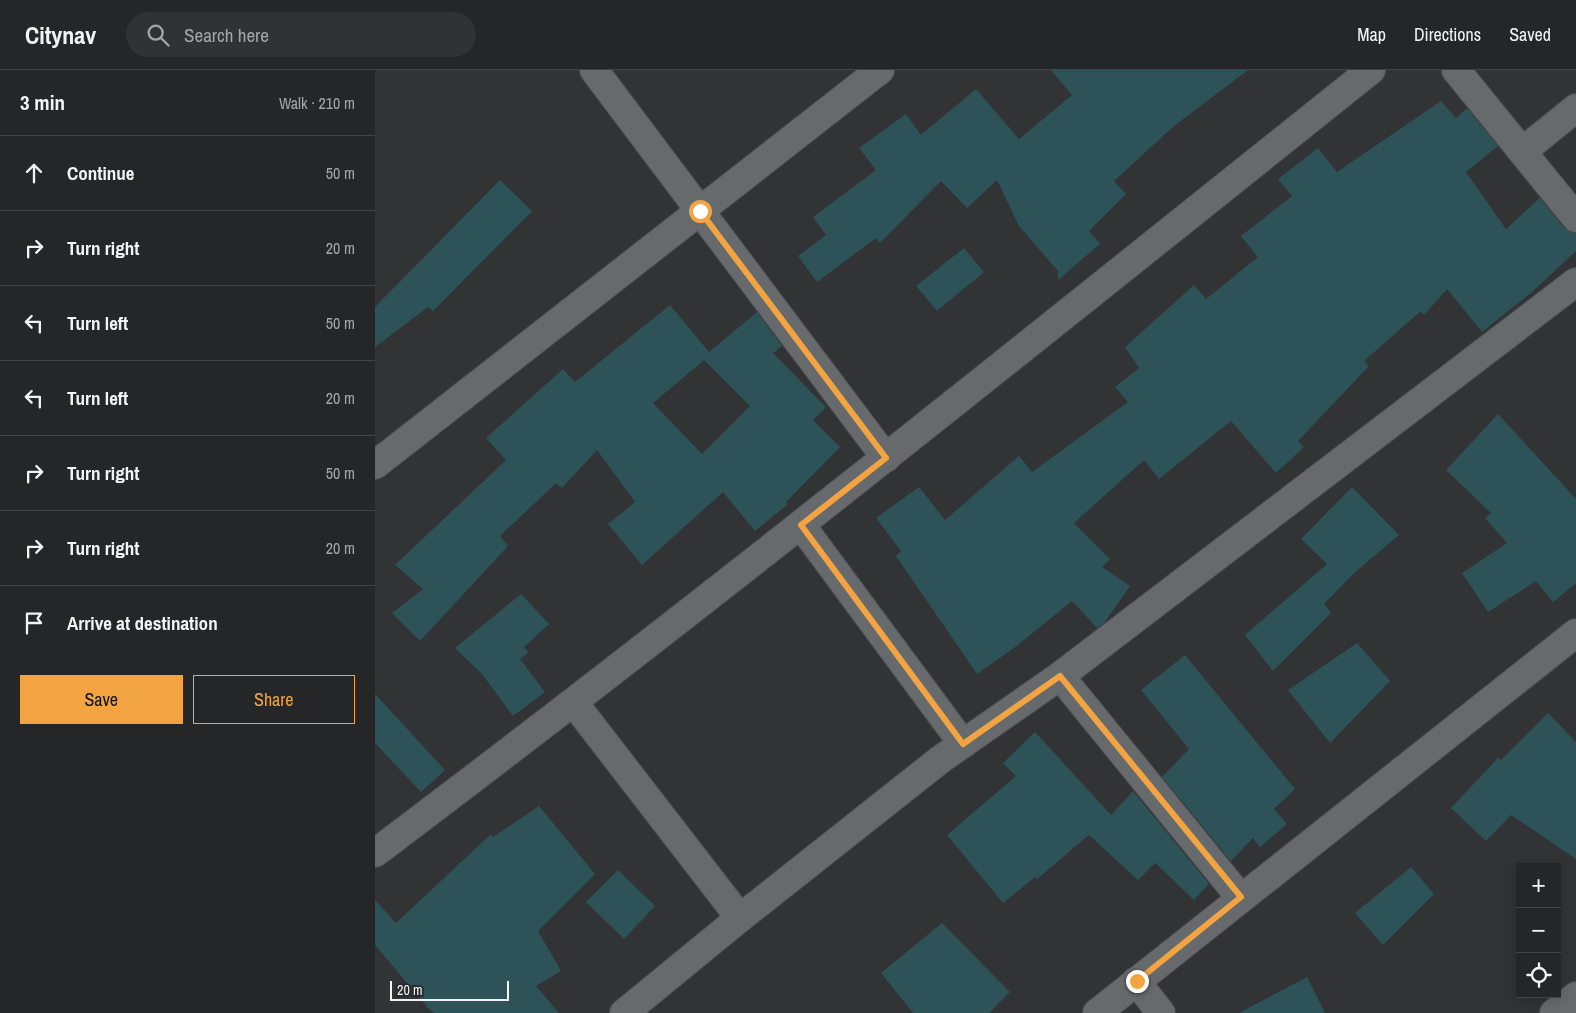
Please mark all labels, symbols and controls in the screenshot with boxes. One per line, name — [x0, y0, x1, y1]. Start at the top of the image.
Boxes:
search box — [126, 12, 476, 57]
text: Citynav — [25, 19, 96, 51]
icon: search — [144, 21, 172, 49]
text: Search here — [184, 22, 269, 48]
text: Map — [1357, 22, 1386, 47]
text: Directions — [1414, 22, 1481, 47]
text: Saved — [1509, 22, 1551, 47]
text: 3 min — [20, 88, 65, 117]
text: Walk · 210 m — [279, 92, 355, 114]
icon: ahead — [20, 159, 48, 187]
text: Continue — [67, 160, 135, 186]
text: 50 m — [326, 162, 355, 184]
route start — [689, 200, 712, 223]
icon: right — [20, 234, 48, 262]
text: Turn right — [67, 235, 139, 261]
text: 20 m — [326, 237, 355, 259]
icon: left — [20, 309, 48, 337]
text: Turn left — [67, 310, 128, 336]
text: 50 m — [326, 312, 355, 334]
icon: left — [20, 384, 48, 412]
text: Turn left — [67, 385, 128, 411]
text: 20 m — [326, 387, 355, 409]
icon: right — [20, 459, 48, 487]
text: Turn right — [67, 460, 139, 486]
text: 50 m — [326, 462, 355, 484]
icon: right — [20, 534, 48, 562]
text: Turn right — [67, 535, 139, 561]
text: 20 m — [326, 537, 355, 559]
icon: arrive — [20, 609, 48, 637]
text: Arrive at destination — [67, 610, 218, 636]
button: Save — [20, 675, 183, 724]
button: Share — [193, 675, 355, 724]
map controls — [1516, 863, 1561, 998]
button: + — [1516, 863, 1561, 908]
button: − — [1516, 908, 1561, 953]
button: locate — [1516, 953, 1561, 998]
route end — [1126, 970, 1149, 993]
scale bar — [390, 978, 509, 1001]
text: 20 m — [397, 981, 423, 999]

